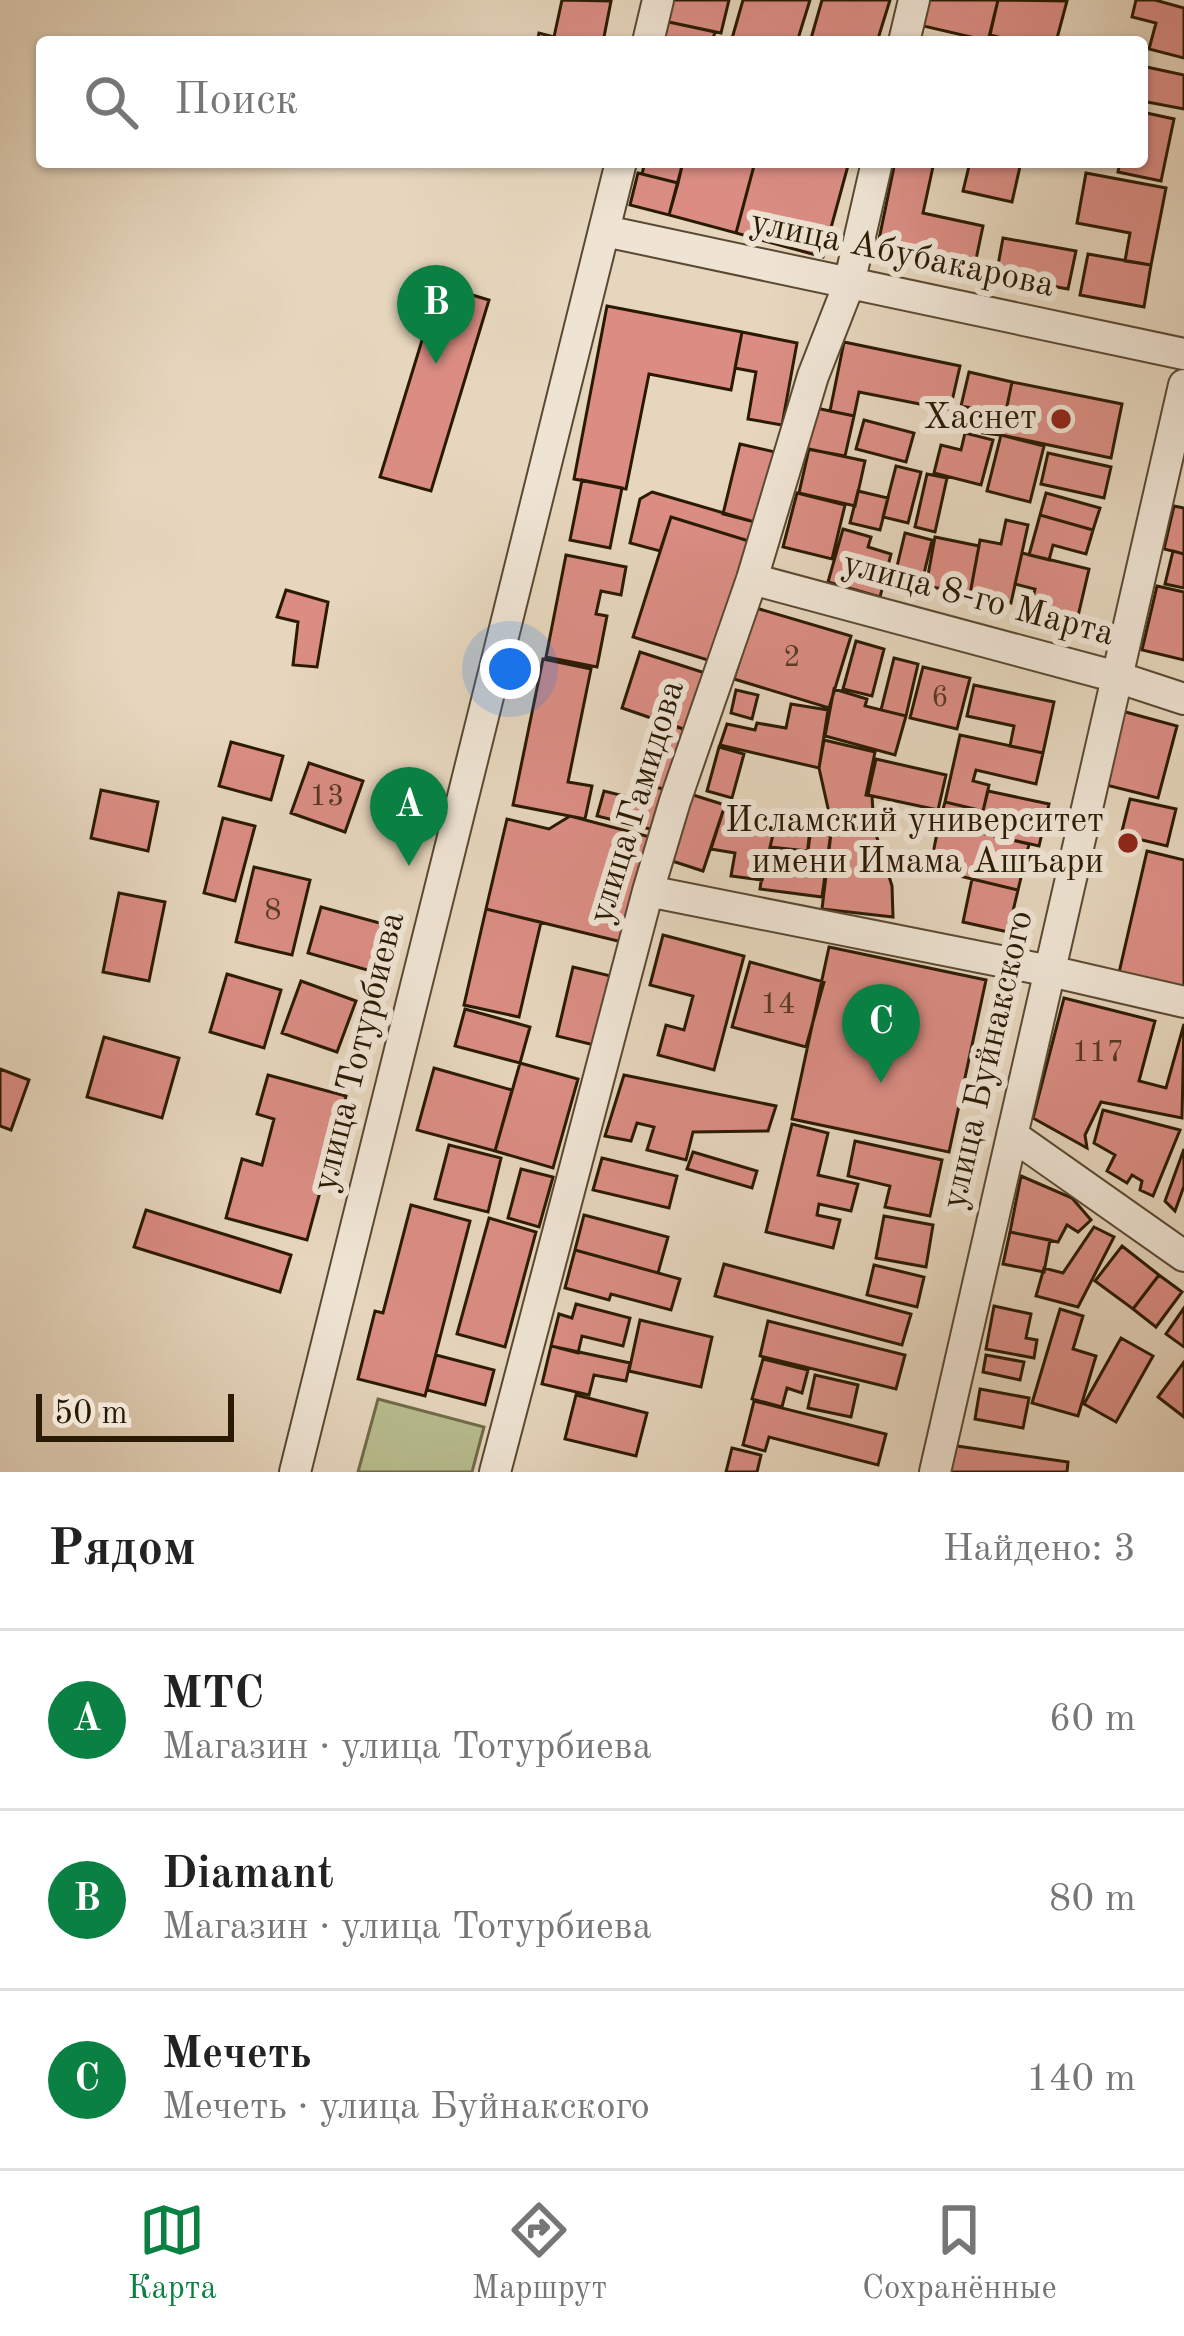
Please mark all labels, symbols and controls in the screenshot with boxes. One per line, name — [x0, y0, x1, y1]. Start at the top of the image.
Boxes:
search box — [36, 36, 1148, 168]
icon: search — [78, 69, 144, 135]
text: Поиск — [174, 79, 298, 124]
street label: улица Абубакарова — [747, 205, 1057, 305]
pin: B — [397, 265, 475, 364]
place label: Хаснет — [923, 401, 1037, 437]
marker: Хаснет — [1048, 406, 1074, 432]
street label: улица 8-го Марта — [838, 546, 1118, 654]
your location — [480, 639, 540, 699]
house number: 2 — [783, 643, 801, 673]
street label: улица Гамидова — [584, 676, 692, 928]
house number: 6 — [931, 683, 949, 713]
pin: A — [370, 767, 448, 866]
house number: 13 — [310, 782, 344, 812]
place label: Исламский университет имени Имама Ашъари — [725, 804, 1104, 881]
marker: Исламский университет имени Имама Ашъари — [1115, 830, 1141, 856]
house number: 8 — [264, 896, 282, 926]
street label: улица Буйнакского — [937, 907, 1041, 1213]
street label: улица Тотурбиева — [308, 908, 412, 1196]
pin: C — [842, 984, 920, 1083]
house number: 14 — [761, 990, 795, 1020]
house number: 117 — [1072, 1038, 1124, 1068]
scale bar — [36, 1388, 234, 1441]
text: 50 m — [54, 1398, 128, 1431]
text: Рядом — [48, 1525, 196, 1576]
text: Найдено: 3 — [943, 1530, 1136, 1569]
text: МТС — [162, 1673, 264, 1718]
text: A — [72, 1700, 102, 1739]
text: 60 m — [1049, 1700, 1136, 1739]
text: Магазин · улица Тотурбиева — [162, 1728, 652, 1767]
text: Diamant — [162, 1853, 334, 1898]
text: B — [73, 1880, 101, 1919]
text: 80 m — [1049, 1880, 1136, 1919]
text: Магазин · улица Тотурбиева — [162, 1908, 652, 1947]
text: Мечеть — [162, 2033, 312, 2078]
text: C — [74, 2060, 100, 2099]
text: 140 m — [1026, 2060, 1136, 2099]
text: Мечеть · улица Буйнакского — [162, 2088, 650, 2127]
tab: Карта — [127, 2197, 217, 2310]
tab: Маршрут — [472, 2197, 607, 2310]
tab: Сохранённые — [862, 2197, 1057, 2310]

